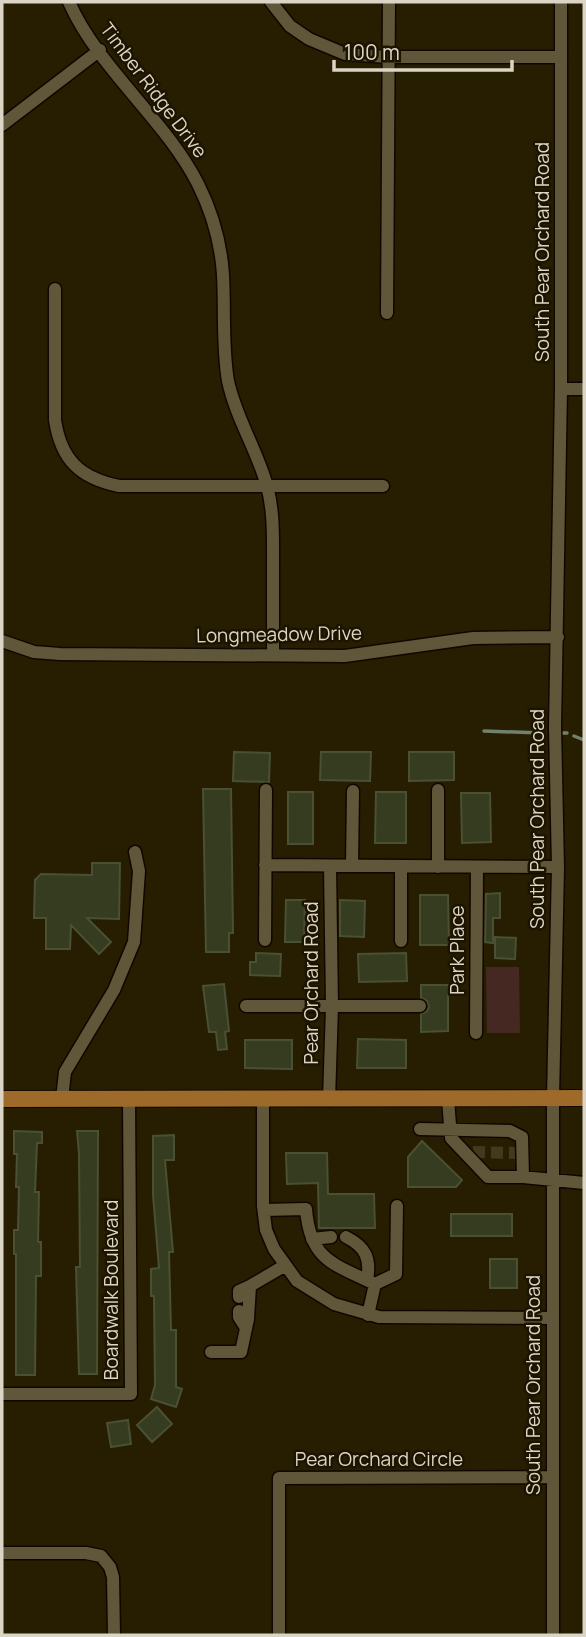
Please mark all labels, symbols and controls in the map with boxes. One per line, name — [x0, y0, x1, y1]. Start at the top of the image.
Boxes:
street label: Timber Ridge Drive — [95, 17, 213, 163]
scale bar — [334, 28, 512, 72]
text: 100 m — [344, 38, 400, 66]
street label: South Pear Orchard Road — [529, 142, 555, 362]
street label: Longmeadow Drive — [196, 620, 362, 648]
street label: South Pear Orchard Road — [524, 709, 550, 929]
street label: Pear Orchard Road — [298, 901, 324, 1065]
street label: Park Place — [444, 905, 470, 995]
street label: Boardwalk Boulevard — [98, 1200, 124, 1380]
street label: South Pear Orchard Road — [520, 1275, 546, 1495]
street label: Pear Orchard Circle — [295, 1446, 463, 1472]

